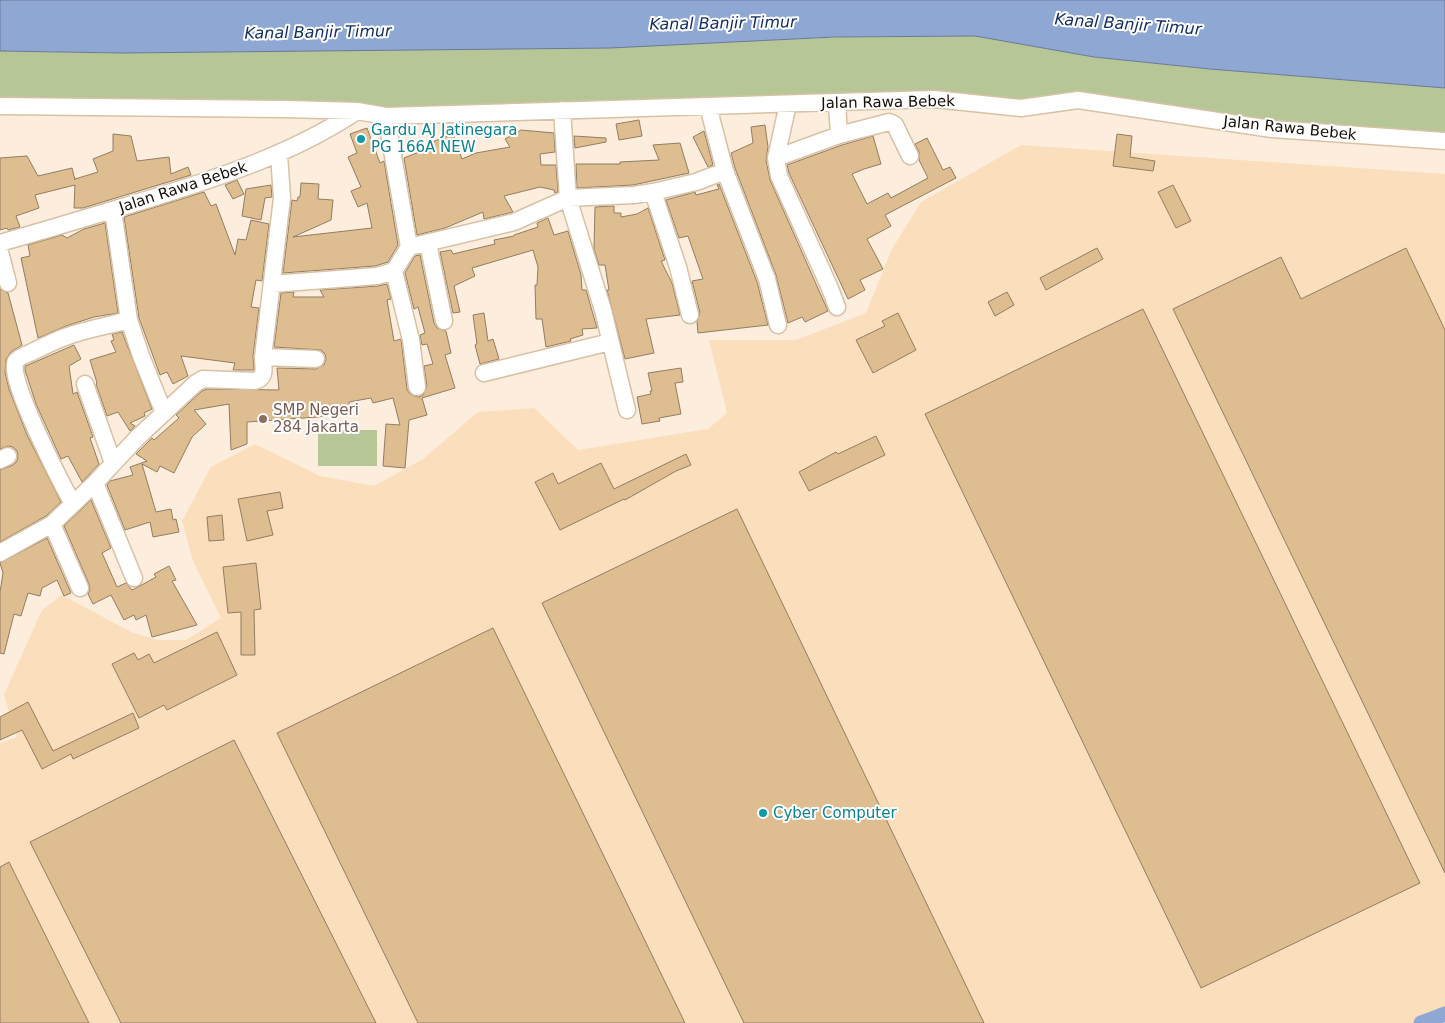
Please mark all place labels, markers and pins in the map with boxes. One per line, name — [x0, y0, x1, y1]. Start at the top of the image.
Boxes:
place label: Gardu AJ Jatinegara PG 166A NEW — [371, 121, 517, 156]
marker: Gardu AJ Jatinegara PG 166A NEW — [355, 133, 367, 145]
place label: SMP Negeri 284 Jakarta — [273, 401, 359, 436]
marker: SMP Negeri 284 Jakarta — [257, 413, 269, 425]
place label: Cyber Computer — [773, 804, 897, 822]
marker: Cyber Computer — [757, 807, 769, 819]

